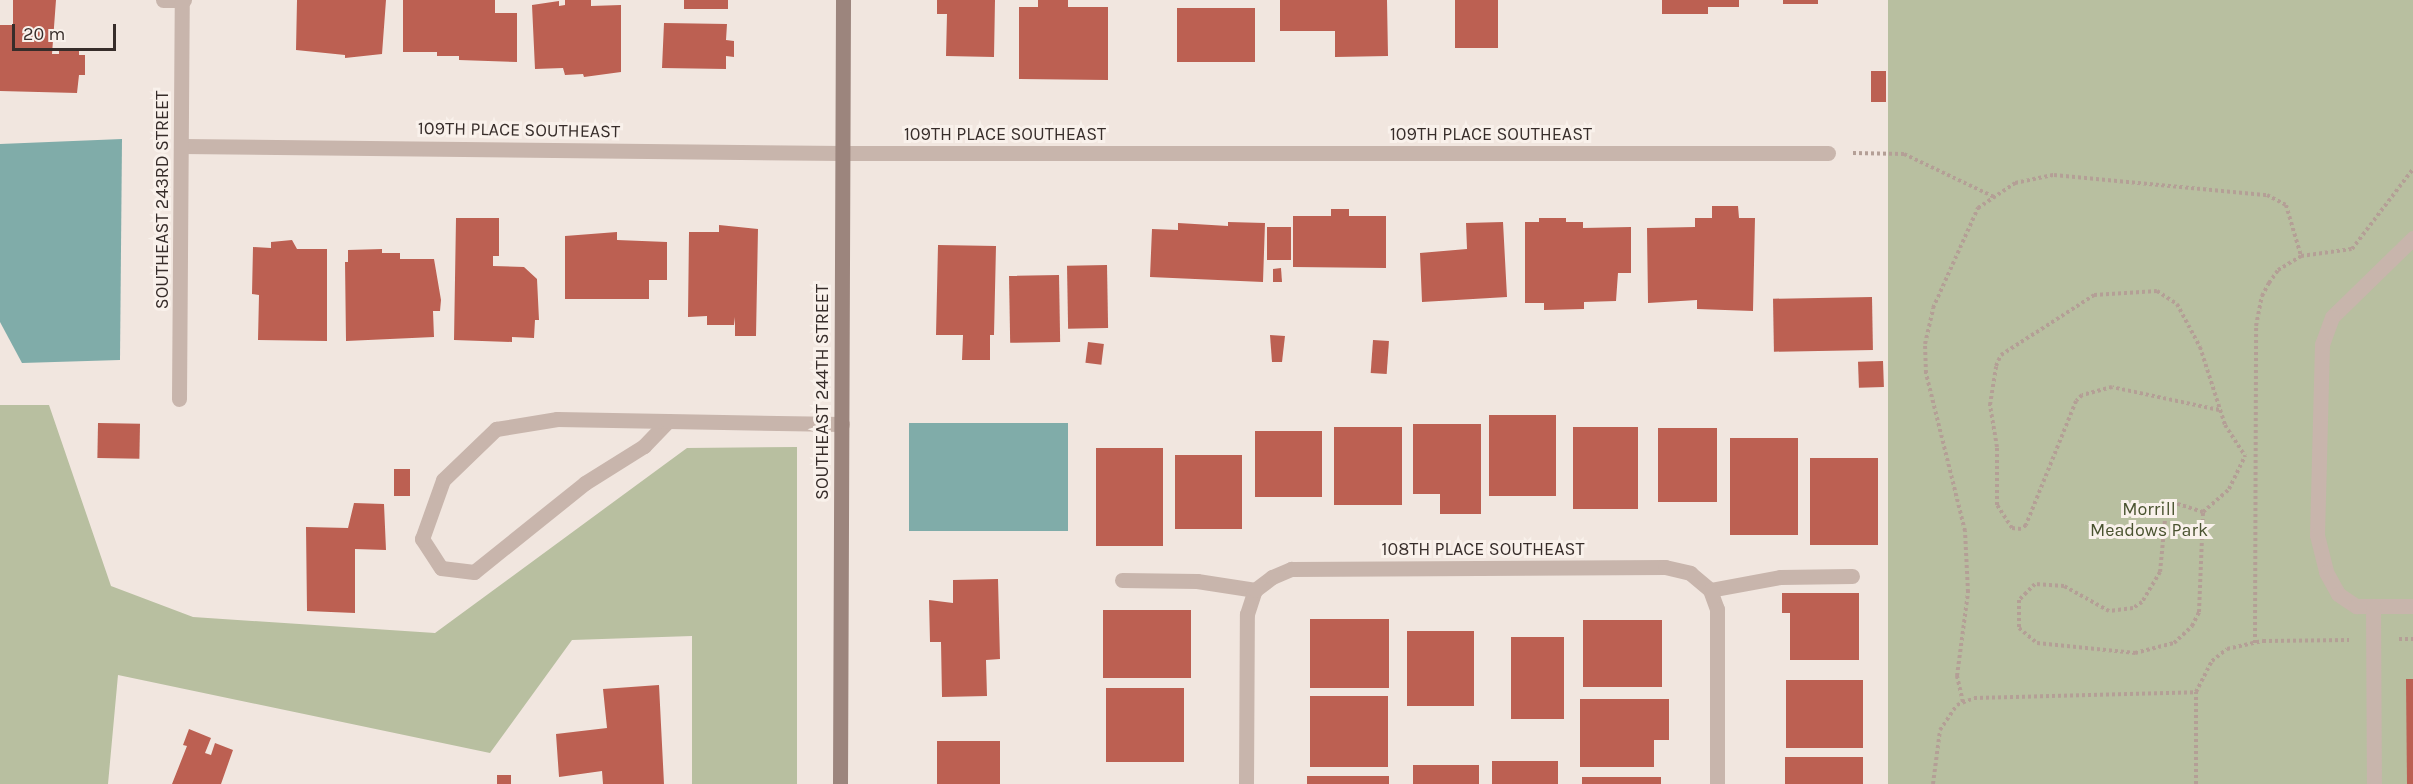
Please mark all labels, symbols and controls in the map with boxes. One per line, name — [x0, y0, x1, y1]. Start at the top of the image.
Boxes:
scale bar — [15, 12, 118, 50]
text: 20 m — [23, 23, 65, 45]
street label: SOUTHEAST 243RD STREET — [151, 91, 173, 309]
street label: 109TH PLACE SOUTHEAST — [418, 117, 620, 143]
street label: 109TH PLACE SOUTHEAST — [904, 123, 1106, 145]
street label: 109TH PLACE SOUTHEAST — [1390, 123, 1592, 145]
street label: SOUTHEAST 244TH STREET — [811, 284, 833, 500]
park label: Morrill Meadows Park — [2090, 499, 2208, 542]
street label: 108TH PLACE SOUTHEAST — [1382, 538, 1584, 560]

